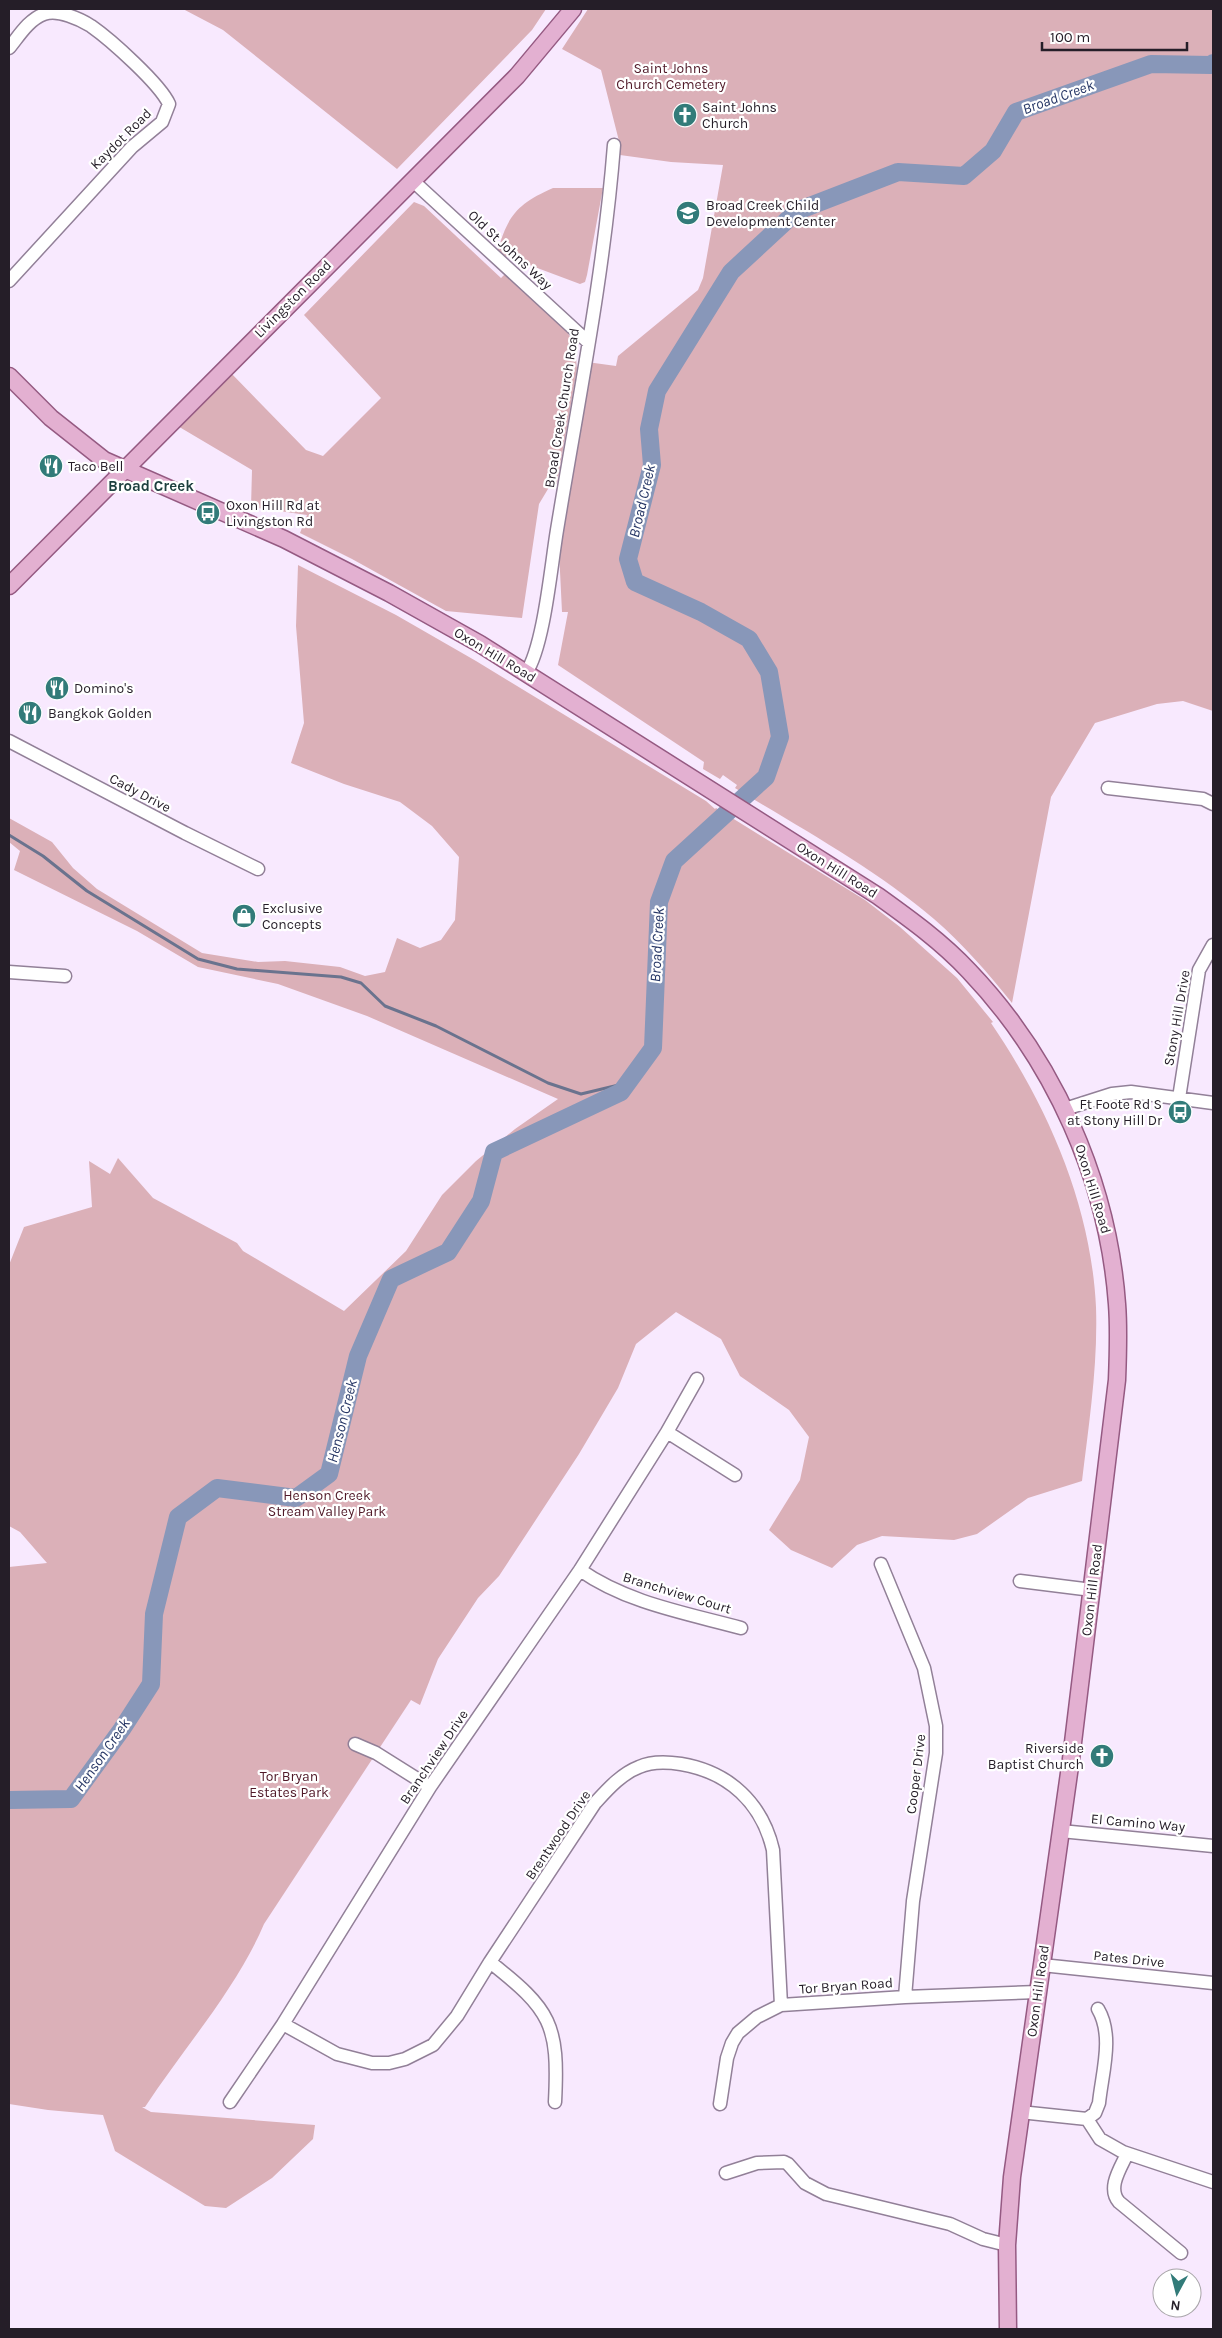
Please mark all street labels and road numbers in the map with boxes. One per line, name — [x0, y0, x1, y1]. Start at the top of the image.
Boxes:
street label: Kaydot Road — [87, 105, 155, 173]
street label: Old St Johns Way — [464, 207, 556, 294]
street label: Livingston Road — [251, 257, 335, 341]
street label: Broad Creek Church Road — [541, 327, 583, 489]
street label: Oxon Hill Road — [451, 624, 539, 686]
street label: Cady Drive — [106, 770, 174, 816]
street label: Oxon Hill Road — [793, 838, 881, 902]
street label: Stony Hill Drive — [1160, 969, 1194, 1067]
street label: Oxon Hill Road — [1071, 1142, 1115, 1236]
street label: Oxon Hill Road — [1078, 1543, 1106, 1637]
street label: Branchview Court — [621, 1568, 733, 1618]
street label: Branchview Drive — [396, 1707, 472, 1807]
street label: Cooper Drive — [903, 1733, 929, 1815]
street label: Brentwood Drive — [522, 1787, 594, 1883]
street label: El Camino Way — [1090, 1810, 1186, 1836]
street label: Oxon Hill Road — [1023, 1944, 1053, 2038]
street label: Pates Drive — [1093, 1947, 1165, 1971]
street label: Tor Bryan Road — [799, 1974, 893, 1998]

